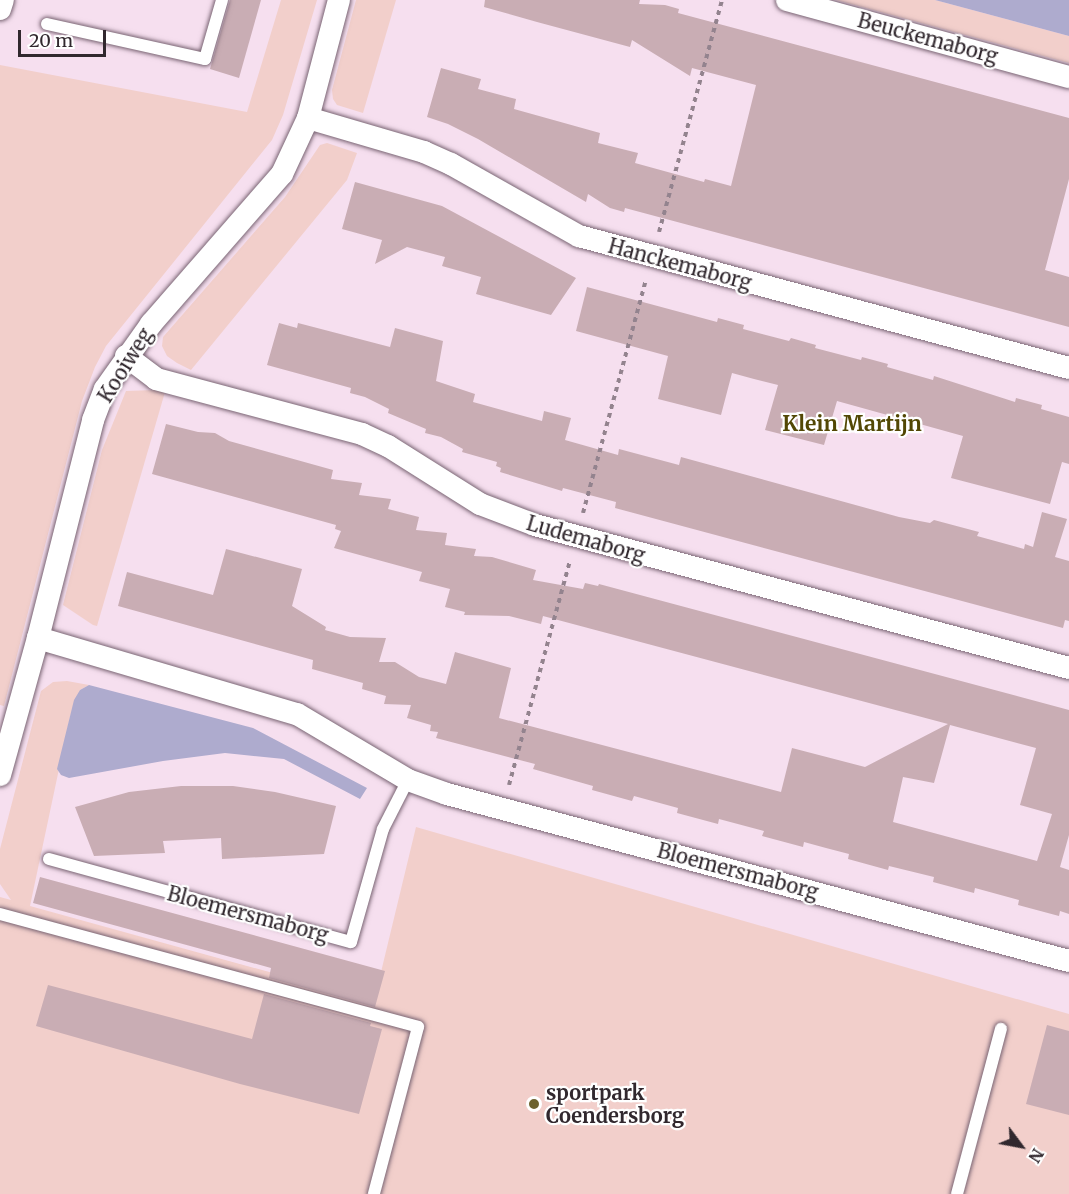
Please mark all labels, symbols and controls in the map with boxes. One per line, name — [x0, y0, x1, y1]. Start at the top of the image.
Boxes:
street label: Beuckemaborg — [855, 8, 1001, 68]
scale bar — [21, 18, 110, 56]
text: 20 m — [29, 29, 73, 52]
street label: Hanckemaborg — [606, 233, 754, 295]
street label: Kooiweg — [93, 323, 157, 407]
district label: Klein Martijn — [782, 411, 922, 437]
street label: Ludemaborg — [524, 511, 648, 567]
street label: Bloemersmaborg — [655, 838, 821, 904]
street label: Bloemersmaborg — [165, 881, 331, 947]
place label: sportpark Coendersborg — [546, 1080, 684, 1127]
marker: sportpark Coendersborg — [527, 1097, 541, 1111]
north arrow — [991, 1116, 1051, 1176]
text: N — [1024, 1145, 1048, 1166]

